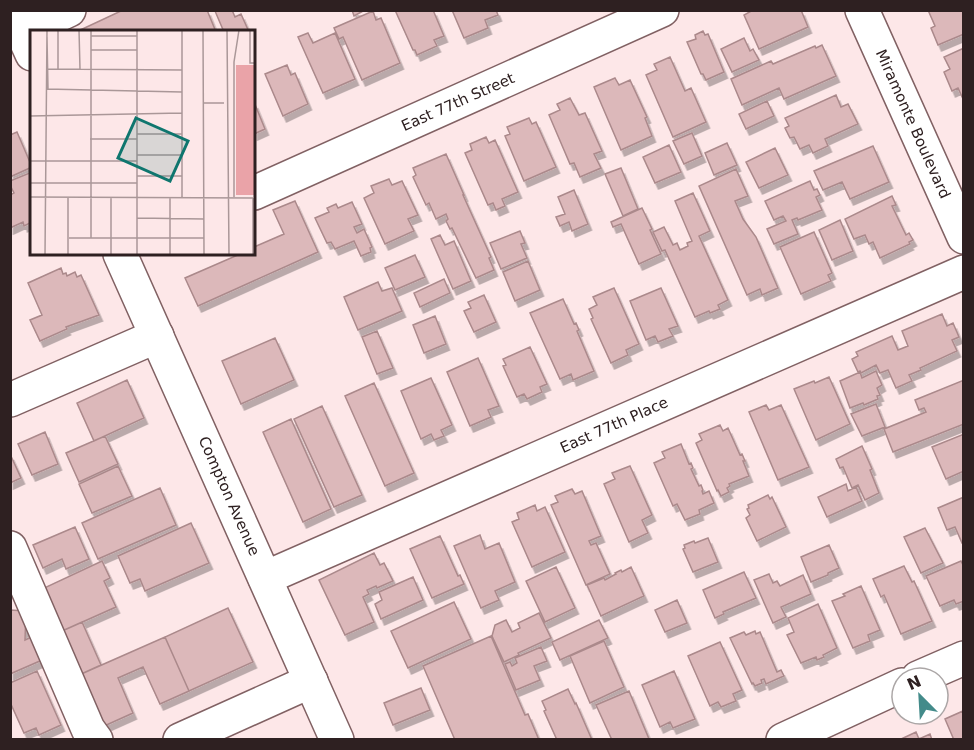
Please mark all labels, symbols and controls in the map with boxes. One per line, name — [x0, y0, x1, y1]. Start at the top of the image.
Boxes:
inset map — [30, 30, 255, 255]
street label: Miramonte Boulevard — [872, 47, 954, 201]
street label: East 77th Street — [399, 69, 517, 135]
street label: East 77th Place — [557, 393, 671, 457]
street label: Compton Avenue — [195, 433, 263, 559]
north arrow — [890, 666, 950, 726]
text: N — [904, 671, 924, 694]

